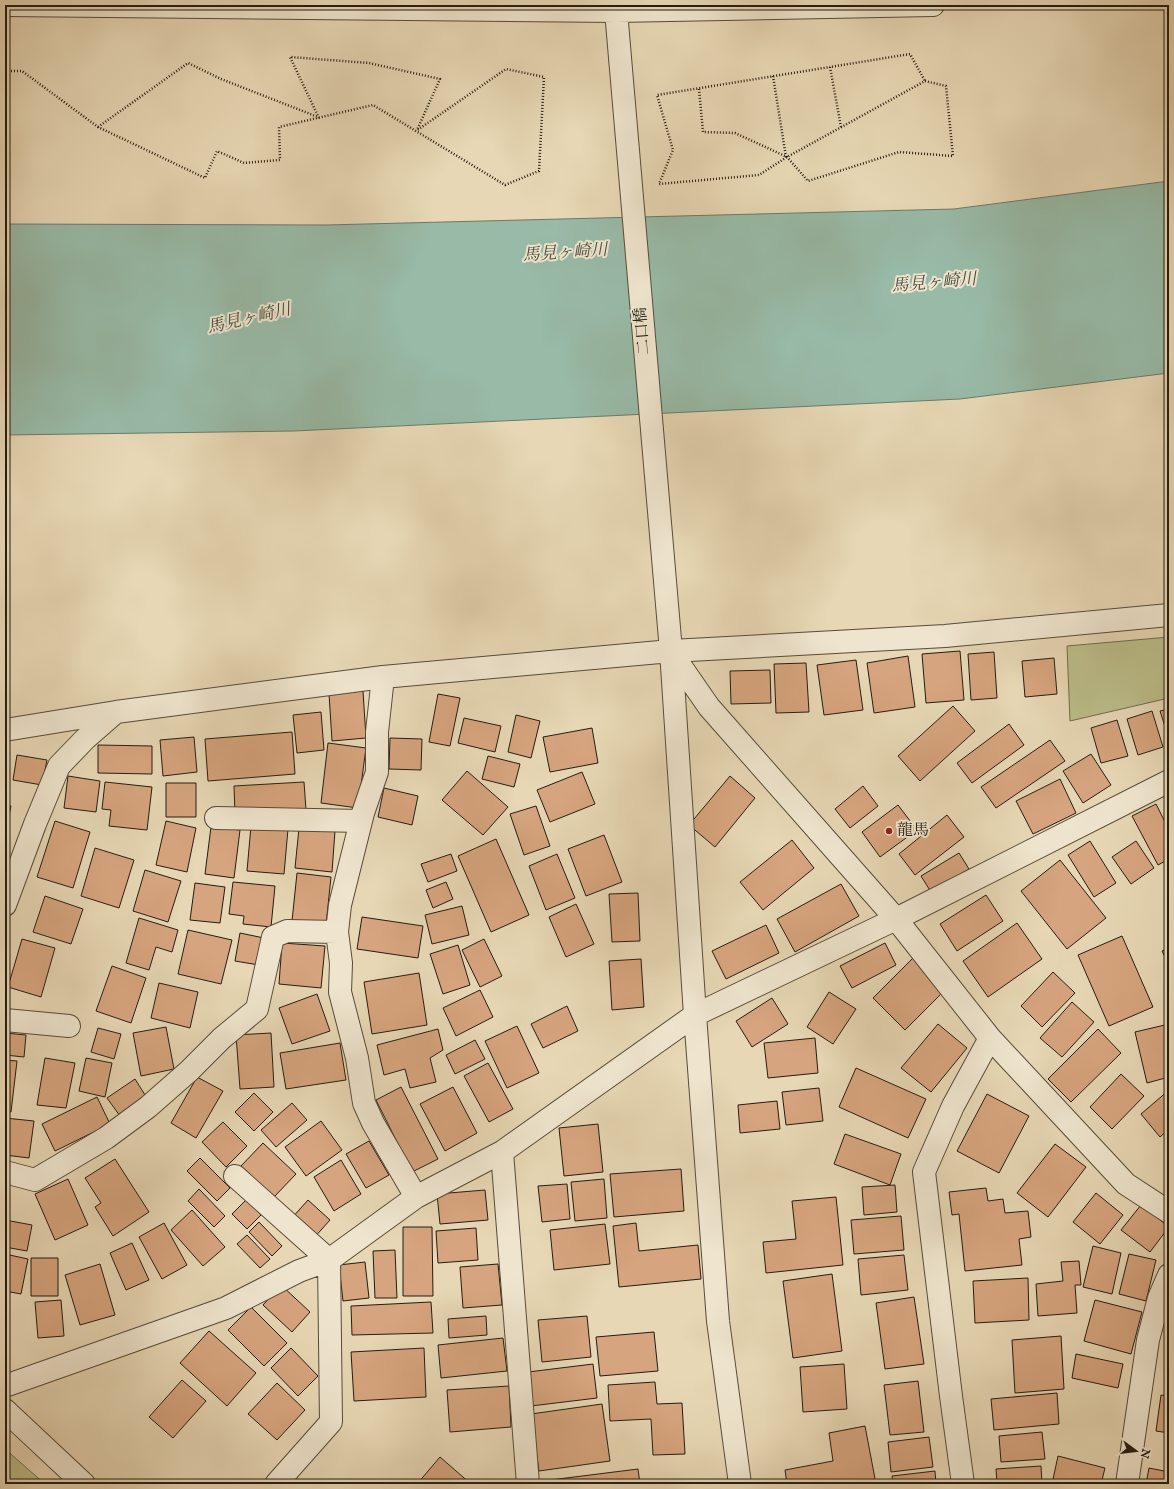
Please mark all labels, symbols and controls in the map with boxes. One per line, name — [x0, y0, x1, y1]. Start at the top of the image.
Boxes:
water label: 馬見ヶ崎川 — [522, 239, 610, 266]
water label: 馬見ヶ崎川 — [891, 269, 979, 297]
water label: 馬見ヶ崎川 — [205, 299, 295, 339]
street label: 二口橋 — [631, 306, 655, 356]
place label: 龍馬 — [897, 821, 929, 841]
marker: 龍馬 — [884, 826, 894, 836]
north arrow — [1116, 1431, 1156, 1471]
text: N — [1137, 1446, 1153, 1460]

